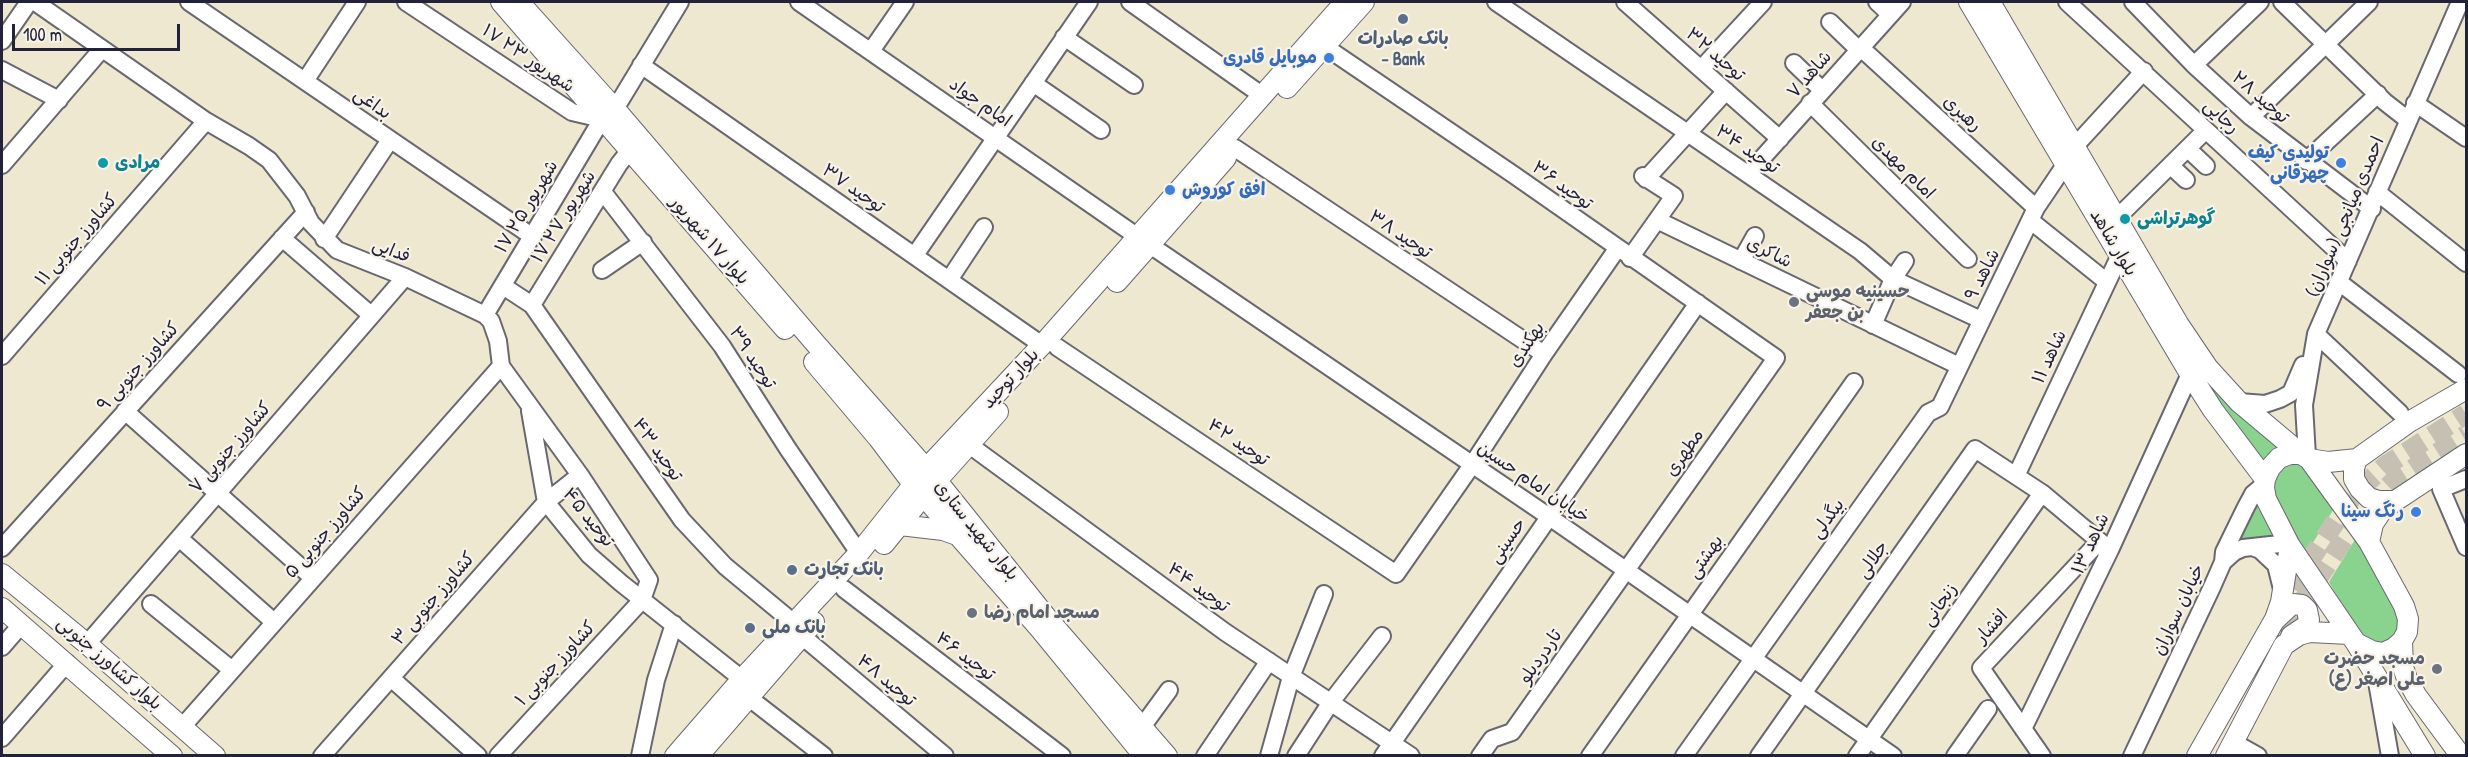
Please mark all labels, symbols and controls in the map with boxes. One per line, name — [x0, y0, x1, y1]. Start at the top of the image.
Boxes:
scale bar — [15, 12, 183, 50]
marker: بانک صادرات - Bank — [1396, 12, 1410, 26]
street label: ۱۷ شهریور ۲۳ — [478, 20, 578, 98]
text: 100 m — [23, 22, 62, 47]
street label: توحید ۳۲ — [1681, 24, 1749, 86]
place label: بانک صادرات - Bank — [1357, 28, 1449, 70]
place label: موبایل قادری — [1223, 47, 1317, 69]
street label: شاهد ۷ — [1783, 47, 1837, 103]
marker: موبایل قادری — [1322, 51, 1336, 65]
street label: توحید ۲۸ — [2227, 67, 2293, 129]
street label: امام جواد — [945, 74, 1015, 132]
street label: بداغی — [349, 83, 395, 125]
street label: رهبری — [1938, 91, 1986, 137]
street label: رجایی — [2199, 95, 2243, 139]
street label: توحید ۳۴ — [1711, 121, 1783, 179]
street label: امام مهدی — [1867, 132, 1939, 204]
street label: احمدی میانجی (سواران) — [2302, 133, 2390, 301]
place label: تولیدی کیف چهرقانی — [2248, 142, 2329, 184]
place label: مرادی — [115, 152, 160, 174]
marker: مرادی — [96, 156, 110, 170]
marker: تولیدی کیف چهرقانی — [2334, 156, 2348, 170]
street label: ۱۷ شهریور ۲۵ — [491, 157, 563, 257]
street label: توحید ۳۶ — [1527, 157, 1597, 215]
street label: توحید ۳۷ — [818, 160, 888, 218]
street label: ۱۷ شهریور ۲۷ — [527, 167, 601, 267]
place label: افق کوروش — [1182, 179, 1265, 201]
marker: افق کوروش — [1163, 183, 1177, 197]
street label: کشاورز جنوبی ۱۱ — [31, 190, 123, 290]
street label: بلوار ۱۷ شهریور — [665, 192, 753, 290]
street label: توحید ۳۸ — [1364, 206, 1436, 264]
street label: بلوار شاهد — [2085, 206, 2141, 280]
place label: گوهرتراشی — [2137, 208, 2215, 230]
marker: گوهرتراشی — [2118, 212, 2132, 226]
street label: شاکری — [1743, 233, 1795, 273]
street label: فدایی — [369, 234, 413, 268]
street label: شاهد ۹ — [1961, 246, 2005, 304]
place label: حسینیه موسی بن جعفر — [1806, 281, 1909, 324]
marker: حسینیه موسی بن جعفر — [1787, 295, 1801, 309]
street label: کشاورز جنوبی ۹ — [93, 318, 185, 416]
street label: بهکندی — [1504, 318, 1550, 372]
street label: توحید ۳۹ — [724, 323, 780, 393]
street label: شاهد ۱۱ — [2028, 327, 2072, 387]
street label: بلوار توحید — [978, 344, 1044, 414]
street label: کشاورز جنوبی ۷ — [185, 398, 277, 498]
street label: توحید ۴۳ — [627, 414, 687, 486]
street label: توحید ۴۲ — [1203, 415, 1273, 471]
street label: مطهری — [1661, 425, 1709, 481]
street label: خیابان امام حسین — [1473, 438, 1593, 528]
street label: بلوار شهید ستاری — [929, 477, 1023, 585]
street label: کشاورز جنوبی ۵ — [280, 483, 372, 583]
street label: توحید ۴۵ — [558, 484, 618, 552]
street label: بیگدلی — [1806, 495, 1850, 543]
place label: رنگ سینا — [2341, 501, 2404, 523]
marker: رنگ سینا — [2409, 505, 2423, 519]
street label: شاهد ۱۳ — [2067, 510, 2115, 578]
street label: حسینی — [1485, 514, 1531, 568]
street label: بهشتی — [1683, 531, 1729, 583]
street label: جلالی — [1852, 537, 1894, 583]
street label: کشاورز جنوبی ۳ — [388, 548, 480, 650]
street label: توحید ۴۴ — [1163, 558, 1233, 618]
place label: بانک تجارت — [804, 559, 884, 581]
street label: خیابان سواران — [2148, 561, 2210, 659]
marker: بانک تجارت — [785, 563, 799, 577]
street label: زنجانی — [1918, 579, 1962, 631]
place label: مسجد امام رضا — [984, 602, 1100, 624]
marker: مسجد امام رضا — [965, 606, 979, 620]
street label: افشار — [1971, 606, 2013, 648]
street label: بلوار کشاورز جنوبی — [52, 613, 166, 715]
street label: کشاورز جنوبی ۱ — [511, 617, 601, 711]
place label: بانک ملی — [762, 617, 826, 639]
marker: بانک ملی — [743, 621, 757, 635]
street label: تاردردیلو — [1515, 626, 1567, 688]
street label: توحید ۴۶ — [931, 628, 999, 686]
place label: مسجد حضرت علی اصغر (ع) — [2324, 648, 2425, 690]
street label: توحید ۴۸ — [852, 650, 920, 712]
marker: مسجد حضرت علی اصغر (ع) — [2430, 662, 2444, 676]

